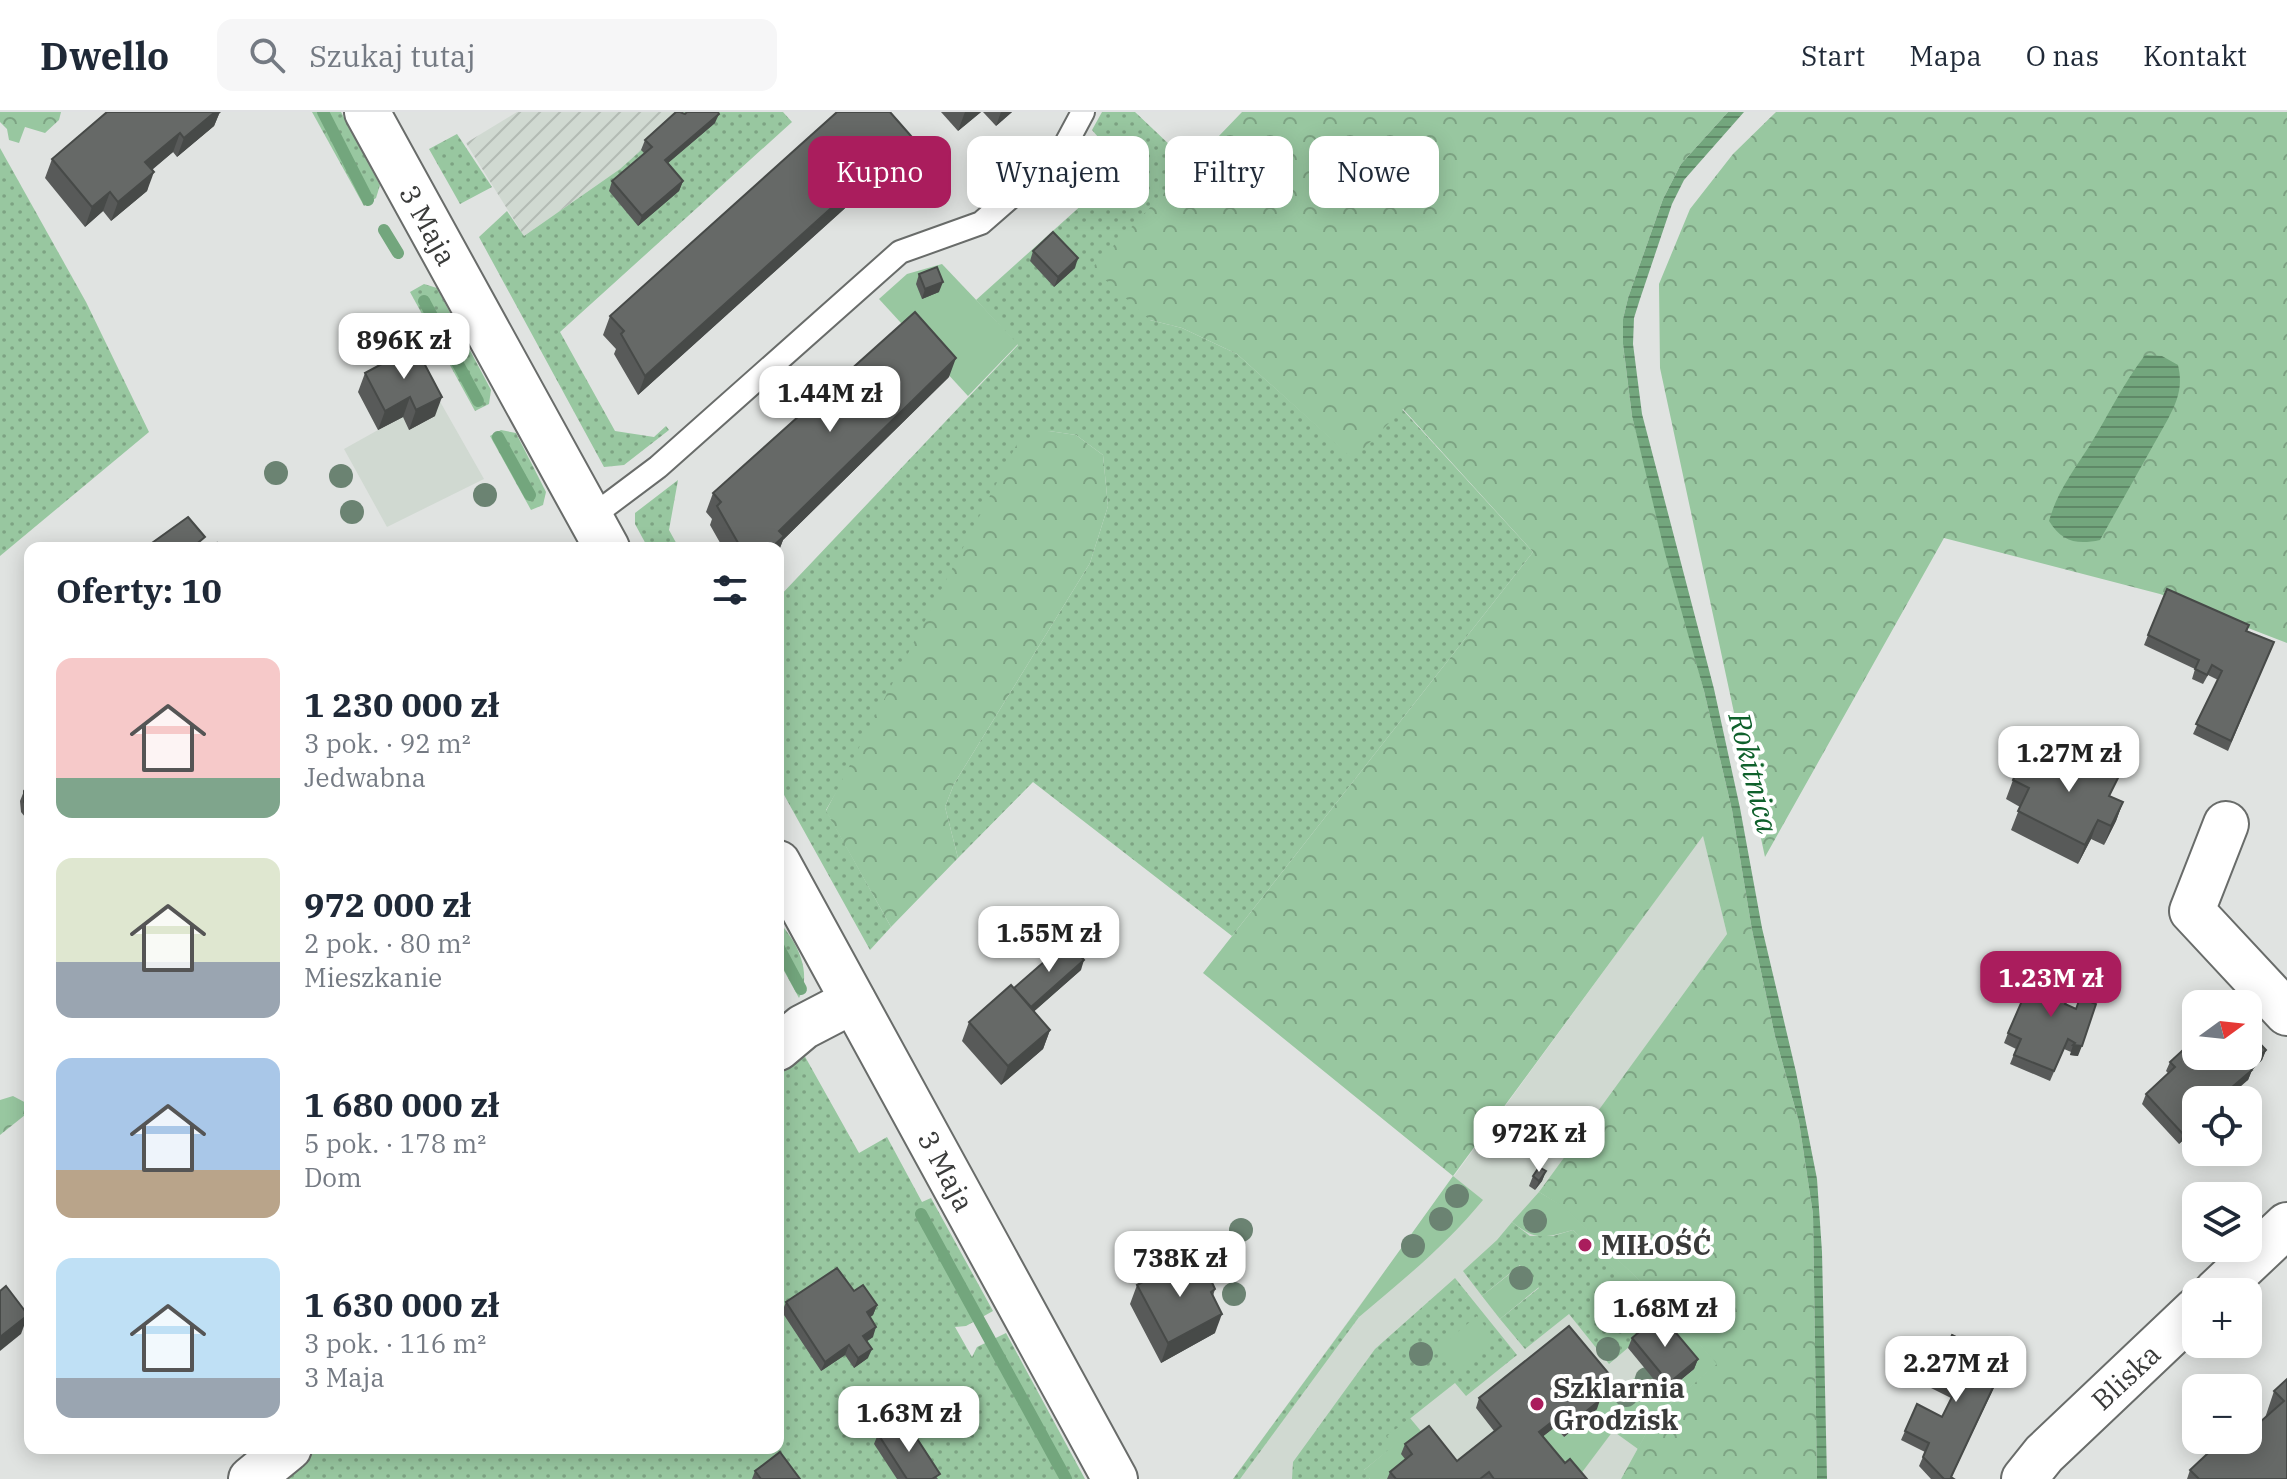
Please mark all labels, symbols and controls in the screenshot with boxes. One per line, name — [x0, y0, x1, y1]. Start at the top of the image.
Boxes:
search box — [217, 19, 777, 91]
text: Dwello — [40, 31, 169, 80]
icon: search — [245, 33, 289, 77]
text: Szukaj tutaj — [309, 36, 476, 75]
text: Start — [1801, 37, 1865, 74]
text: Mapa — [1909, 37, 1982, 74]
text: O nas — [2026, 37, 2099, 74]
text: Kontakt — [2143, 37, 2247, 74]
chip: Kupno — [808, 136, 951, 208]
chip: Wynajem — [967, 136, 1149, 208]
chip: Filtry — [1165, 136, 1293, 208]
chip: Nowe — [1309, 136, 1439, 208]
street label: 3 Maja — [391, 178, 466, 272]
pin: 896K zł — [330, 313, 478, 381]
text: 896K zł — [357, 322, 451, 356]
pin: 1.44M zł — [747, 366, 913, 434]
text: 1.44M zł — [777, 375, 883, 409]
text: Oferty: 10 — [56, 568, 222, 612]
icon: filters — [708, 568, 752, 612]
text: 1 230 000 zł — [304, 682, 499, 726]
icon: home — [120, 690, 216, 786]
water label: Rokitnica — [1720, 707, 1788, 838]
text: 3 pok. · 92 m² — [304, 726, 471, 760]
pin: 1.27M zł — [1986, 726, 2152, 794]
text: 1.27M zł — [2016, 735, 2122, 769]
text: Jedwabna — [304, 760, 426, 794]
text: 972 000 zł — [304, 882, 471, 926]
icon: home — [120, 890, 216, 986]
pin: 1.55M zł — [966, 906, 1132, 974]
text: 1.55M zł — [996, 915, 1102, 949]
text: 2 pok. · 80 m² — [304, 926, 471, 960]
pin: 1.23M zł — [1968, 951, 2134, 1019]
text: Mieszkanie — [304, 960, 442, 994]
text: 1.23M zł — [1998, 960, 2104, 994]
north arrow — [2182, 990, 2262, 1070]
map controls — [2182, 990, 2262, 1454]
text: 1 680 000 zł — [304, 1082, 499, 1126]
button: locate — [2182, 1086, 2262, 1166]
icon: home — [120, 1090, 216, 1186]
pin: 972K zł — [1465, 1106, 1613, 1174]
text: 972K zł — [1492, 1115, 1586, 1149]
street label: 3 Maja — [910, 1124, 983, 1218]
text: 5 pok. · 178 m² — [304, 1126, 486, 1160]
text: Dom — [304, 1160, 362, 1194]
button: layers — [2182, 1182, 2262, 1262]
place label: MIŁOŚĆ — [1601, 1226, 1711, 1263]
pin: 738K zł — [1106, 1231, 1254, 1299]
marker: MIŁOŚĆ — [1576, 1236, 1594, 1254]
text: 738K zł — [1133, 1240, 1227, 1274]
button: + — [2182, 1278, 2262, 1358]
pin: 1.68M zł — [1582, 1281, 1748, 1349]
text: 1 630 000 zł — [304, 1282, 499, 1326]
icon: home — [120, 1290, 216, 1386]
text: 1.68M zł — [1612, 1290, 1718, 1324]
text: 3 pok. · 116 m² — [304, 1326, 486, 1360]
street label: Bliska — [2083, 1335, 2168, 1418]
pin: 2.27M zł — [1873, 1336, 2039, 1404]
text: 2.27M zł — [1903, 1345, 2009, 1379]
text: 3 Maja — [304, 1360, 385, 1394]
place label: Szklarnia Grodzisk — [1553, 1369, 1685, 1438]
button: − — [2182, 1374, 2262, 1454]
pin: 1.63M zł — [826, 1386, 992, 1454]
text: 1.63M zł — [856, 1395, 962, 1429]
marker: Szklarnia Grodzisk — [1528, 1395, 1546, 1413]

